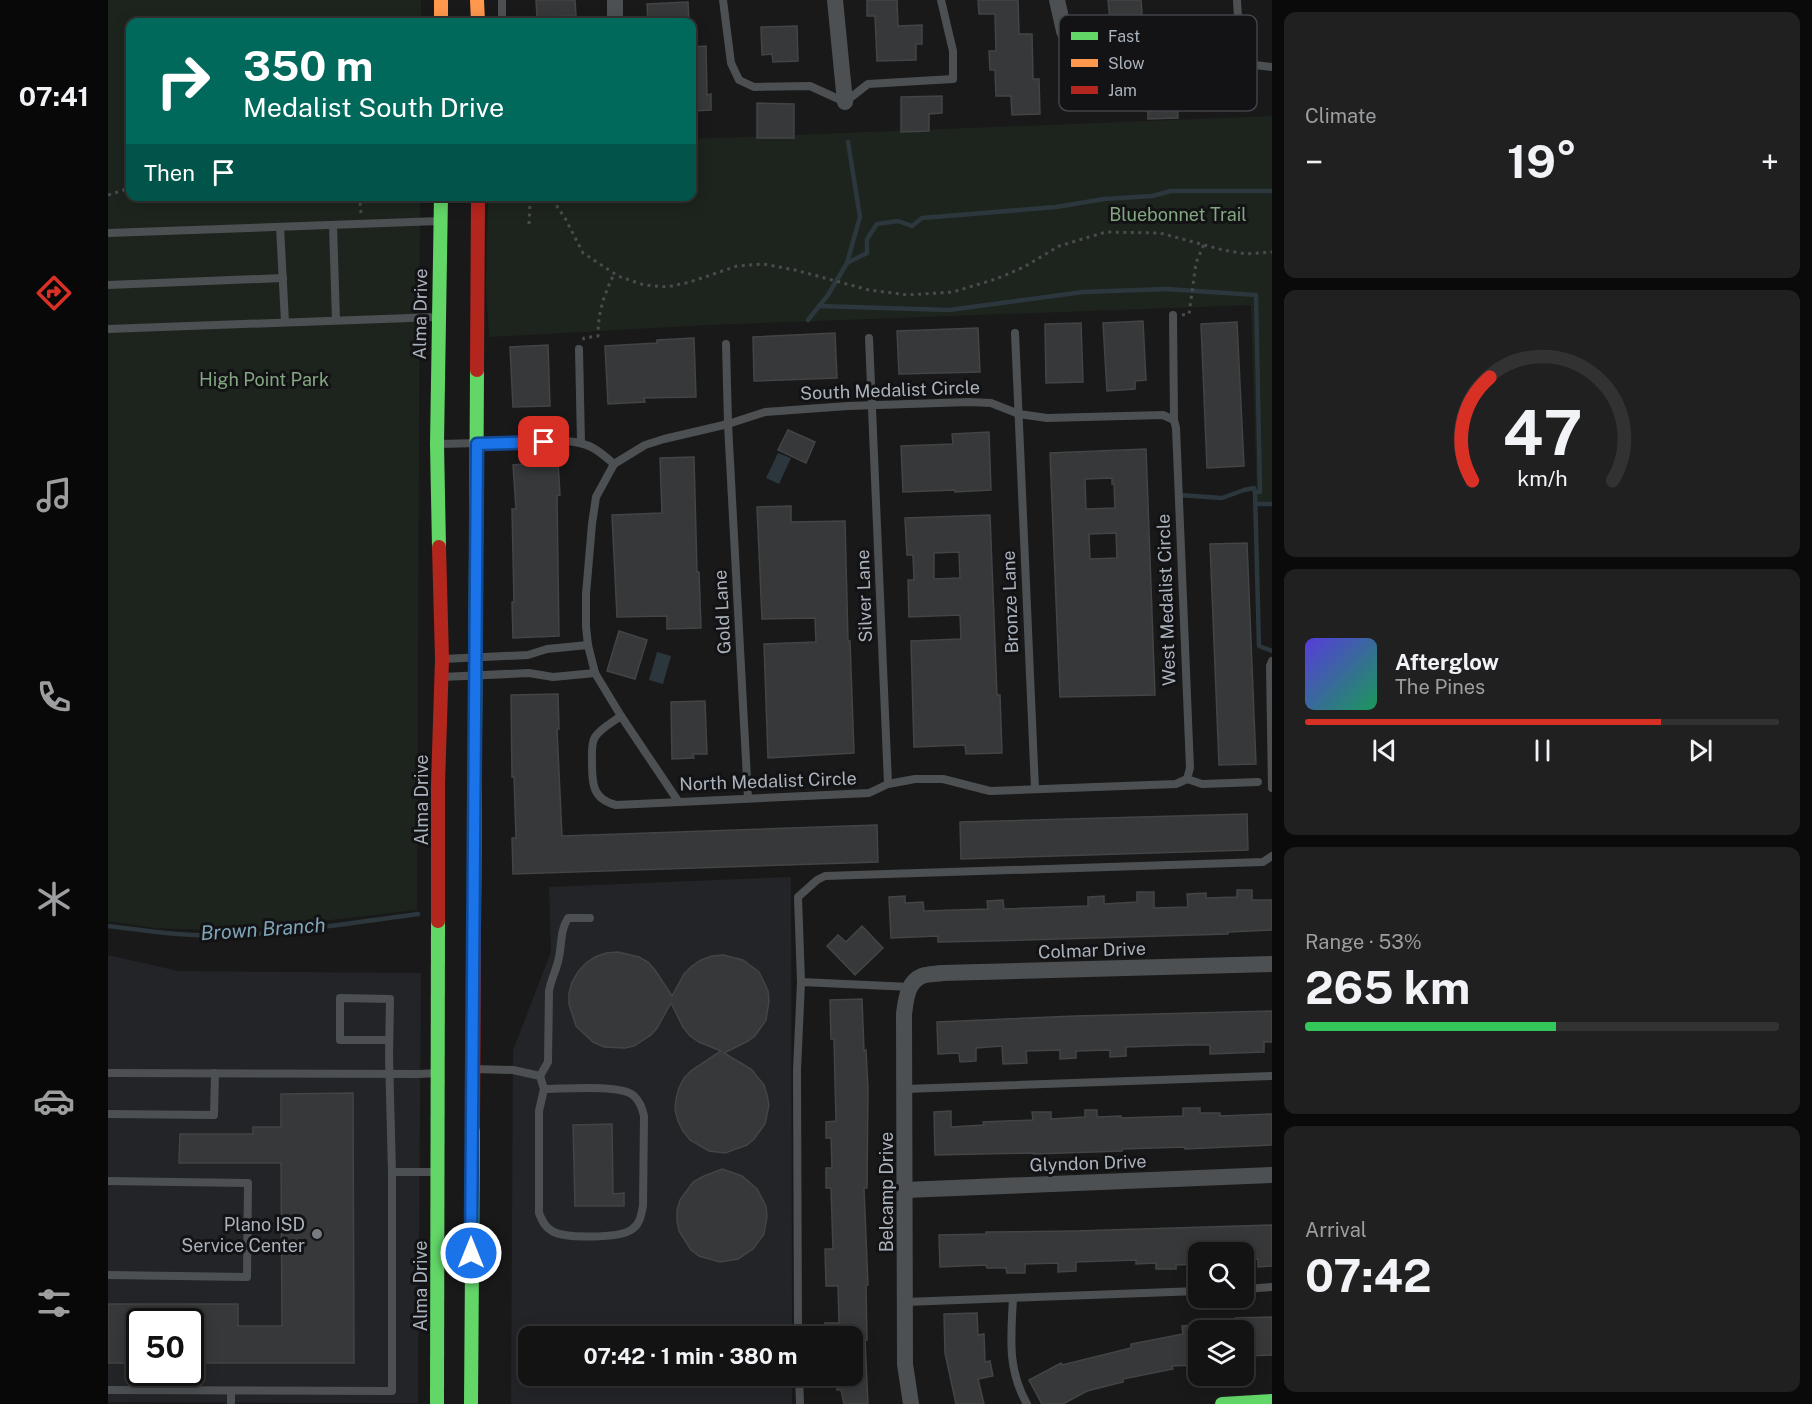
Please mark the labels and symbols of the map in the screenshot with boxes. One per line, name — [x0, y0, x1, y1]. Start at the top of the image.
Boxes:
legend — [1059, 15, 1257, 111]
text: Fast — [1108, 27, 1140, 46]
text: Slow — [1108, 54, 1145, 73]
text: Jam — [1108, 81, 1137, 100]
park label: Bluebonnet Trail — [1109, 204, 1247, 225]
street label: Alma Drive — [409, 268, 431, 360]
park label: High Point Park — [199, 369, 329, 390]
street label: South Medalist Circle — [800, 376, 980, 404]
pin — [518, 416, 569, 467]
street label: West Medalist Circle — [1152, 514, 1180, 686]
street label: Silver Lane — [852, 549, 876, 643]
street label: Bronze Lane — [998, 550, 1022, 654]
street label: Gold Lane — [709, 569, 735, 655]
street label: Alma Drive — [411, 754, 432, 846]
street label: North Medalist Circle — [679, 767, 857, 795]
water label: Brown Branch — [200, 913, 326, 945]
street label: Colmar Drive — [1038, 938, 1146, 962]
street label: Belcamp Drive — [876, 1132, 897, 1252]
street label: Glyndon Drive — [1029, 1150, 1147, 1176]
place label: Plano ISD Service Center — [181, 1214, 305, 1256]
position arrow — [439, 1221, 503, 1285]
marker: Plano ISD Service Center — [310, 1227, 324, 1241]
street label: Alma Drive — [410, 1240, 431, 1332]
speed limit sign: 50 — [126, 1308, 204, 1386]

